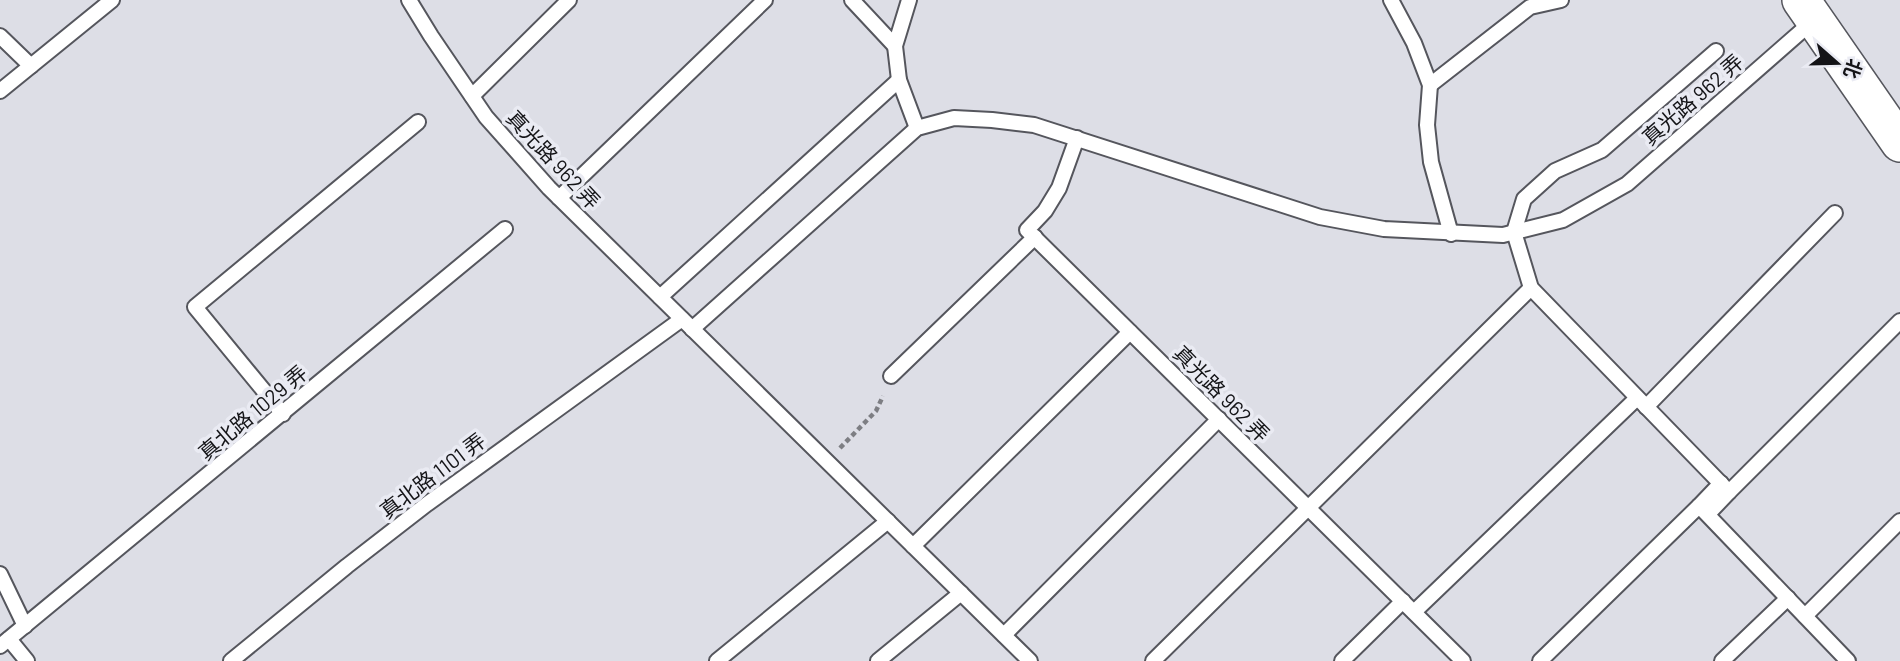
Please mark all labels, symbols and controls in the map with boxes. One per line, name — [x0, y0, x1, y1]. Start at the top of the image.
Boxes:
north arrow — [1802, 28, 1872, 98]
street label: 真光路 962 弄 — [1636, 48, 1748, 150]
text: 北 — [1839, 56, 1868, 82]
street label: 真光路 962 弄 — [502, 105, 606, 213]
street label: 真光路 962 弄 — [1169, 340, 1275, 446]
street label: 真北路 1029 弄 — [193, 359, 311, 465]
street label: 真北路 1101 弄 — [374, 427, 490, 523]

